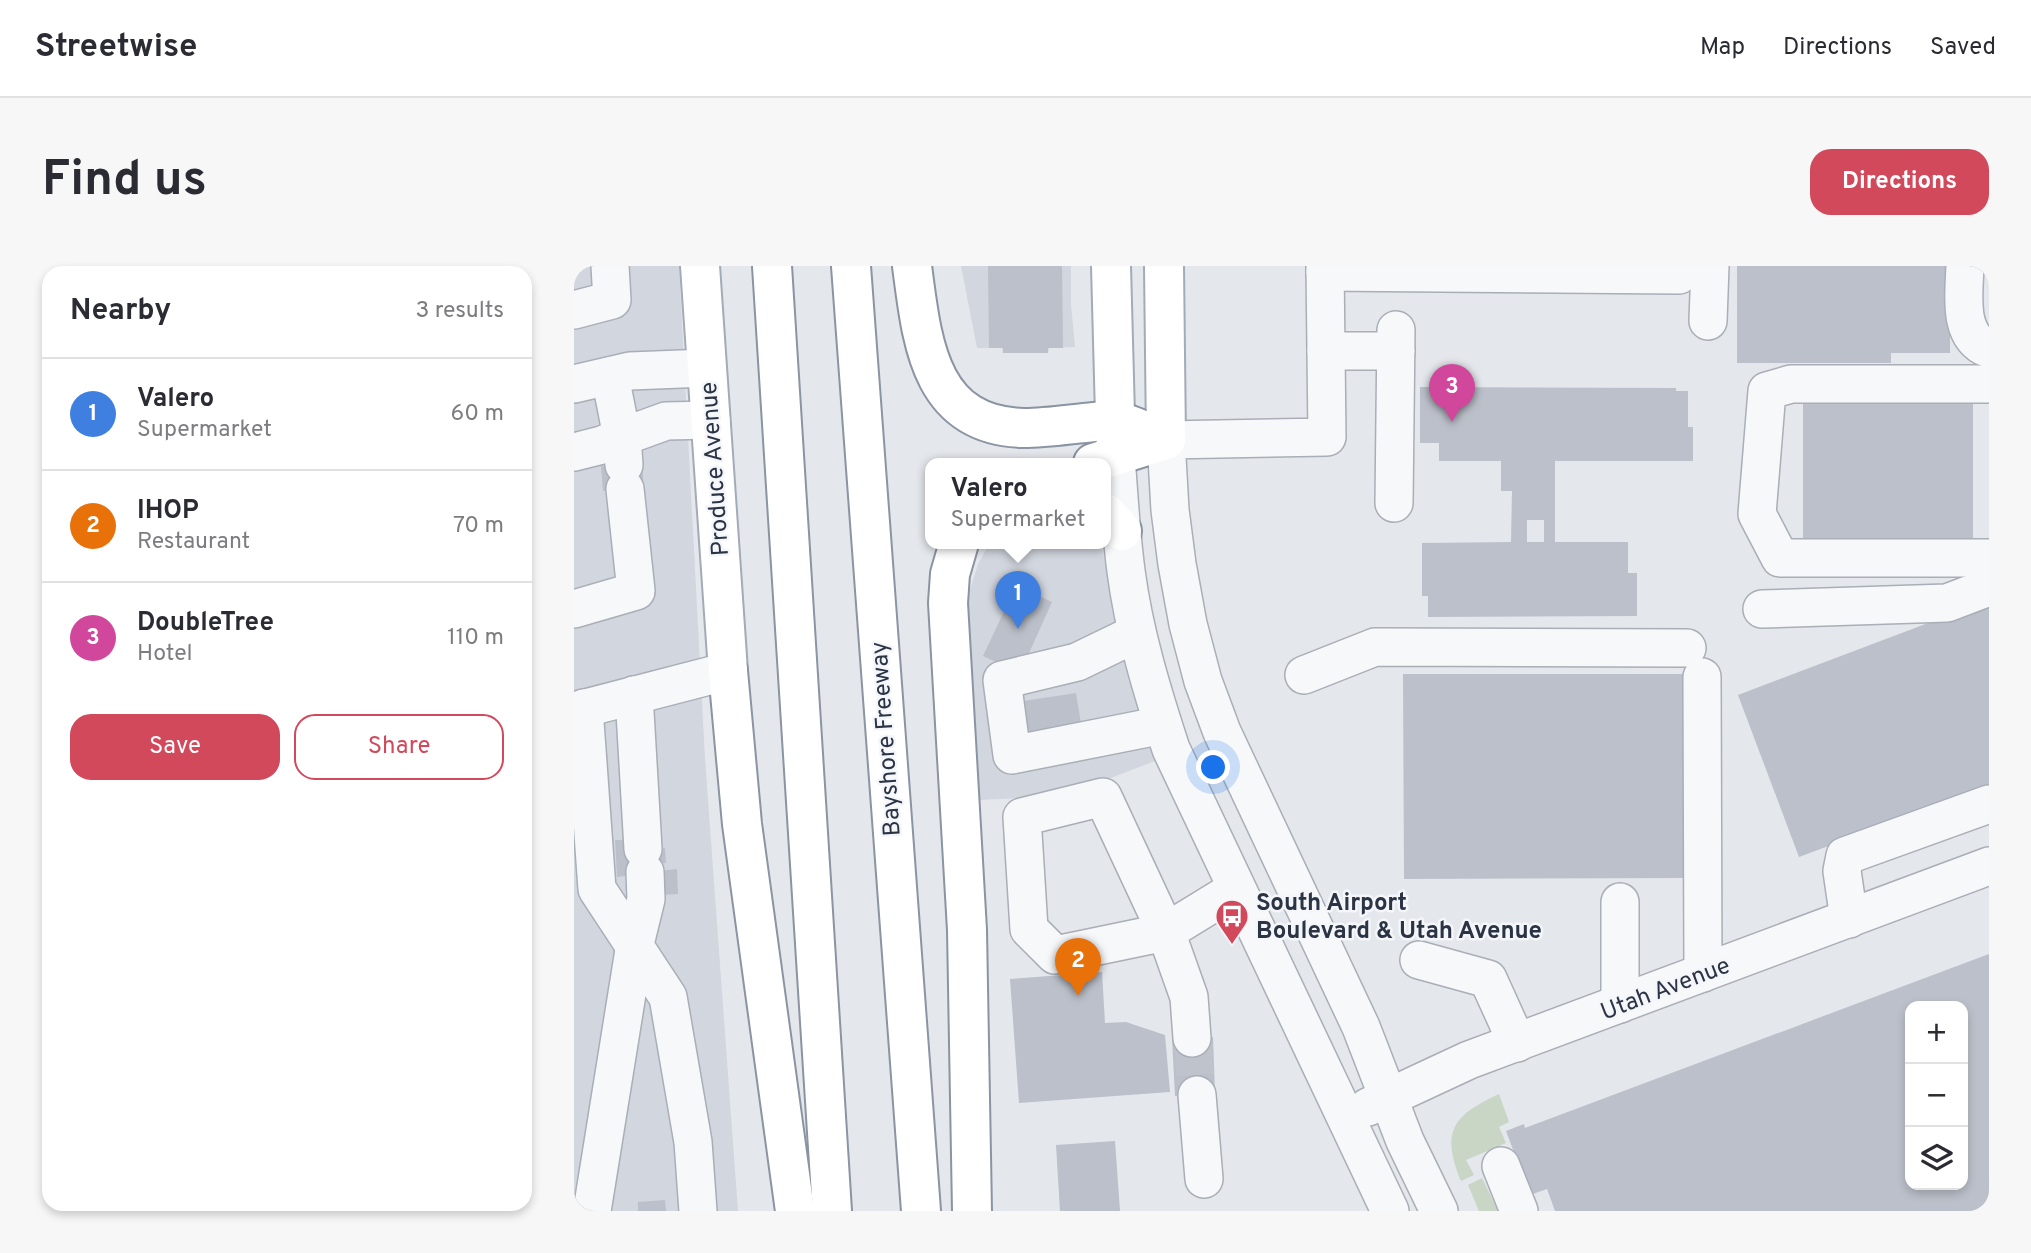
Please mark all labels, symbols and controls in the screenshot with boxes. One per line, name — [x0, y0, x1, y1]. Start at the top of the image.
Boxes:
text: Streetwise — [35, 27, 197, 69]
text: Map — [1700, 33, 1745, 63]
text: Directions — [1783, 33, 1892, 63]
text: Saved — [1930, 33, 1996, 63]
button: Directions — [1810, 149, 1989, 215]
text: Find us — [42, 151, 207, 213]
text: Nearby — [70, 293, 171, 330]
text: 3 results — [415, 297, 504, 326]
pin: 3 — [1429, 364, 1475, 422]
street label: Produce Avenue — [695, 381, 737, 557]
text: Valero — [137, 383, 214, 416]
text: 1 — [88, 400, 98, 429]
text: 60 m — [451, 400, 504, 429]
text: Supermarket — [137, 416, 272, 445]
popup — [925, 458, 1111, 549]
text: Valero — [951, 473, 1028, 506]
text: IHOP — [137, 495, 199, 528]
text: Supermarket — [951, 506, 1085, 535]
text: 2 — [86, 512, 100, 541]
text: 70 m — [453, 512, 504, 541]
text: Restaurant — [137, 528, 250, 557]
pin: 1 — [995, 571, 1041, 629]
text: DoubleTree — [137, 607, 274, 640]
text: 3 — [86, 624, 100, 653]
text: 110 m — [447, 624, 504, 653]
text: Hotel — [137, 640, 193, 669]
street label: Bayshore Freeway — [865, 641, 909, 837]
button: Save — [70, 714, 280, 780]
button: Share — [294, 714, 504, 780]
your location — [1196, 750, 1230, 784]
place label: South Airport Boulevard & Utah Avenue — [1256, 889, 1542, 947]
bus stop icon: South Airport Boulevard & Utah Avenue — [1213, 897, 1251, 946]
pin: 2 — [1055, 938, 1101, 996]
street label: Utah Avenue — [1597, 951, 1735, 1028]
map controls — [1905, 1001, 1968, 1190]
button: + — [1905, 1001, 1968, 1064]
button: − — [1905, 1064, 1968, 1127]
button: layers — [1905, 1127, 1968, 1190]

